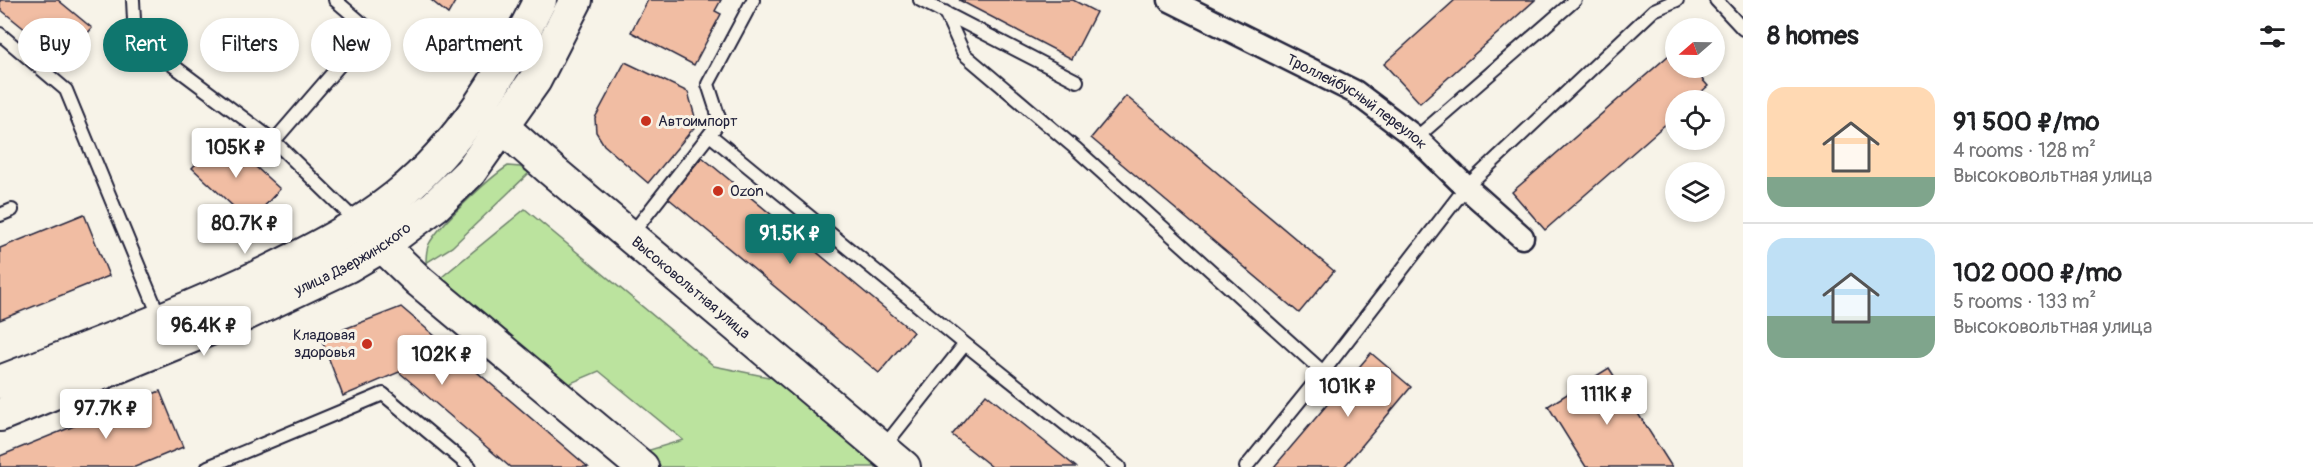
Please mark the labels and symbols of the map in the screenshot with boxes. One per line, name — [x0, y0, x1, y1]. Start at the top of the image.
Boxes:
north arrow — [1665, 18, 1725, 78]
street label: Троллейбусный переулок — [1283, 50, 1431, 154]
place label: Автоимпорт — [658, 112, 738, 131]
marker: Автоимпорт — [639, 114, 653, 128]
pin: 105K ₽ — [187, 128, 285, 179]
place label: Ozon — [730, 182, 764, 201]
marker: Ozon — [711, 184, 725, 198]
pin: 80.7K ₽ — [190, 204, 300, 255]
pin: 91.5K ₽ — [735, 214, 845, 265]
street label: улица Дзержинского — [290, 218, 415, 300]
street label: Высоковольтная улица — [627, 232, 754, 343]
pin: 96.4K ₽ — [149, 306, 259, 357]
place label: Кладовая здоровья — [293, 326, 355, 362]
pin: 102K ₽ — [393, 335, 491, 386]
marker: Кладовая здоровья — [360, 337, 374, 351]
pin: 101K ₽ — [1299, 367, 1397, 418]
pin: 111K ₽ — [1558, 375, 1656, 426]
pin: 97.7K ₽ — [51, 389, 161, 440]

